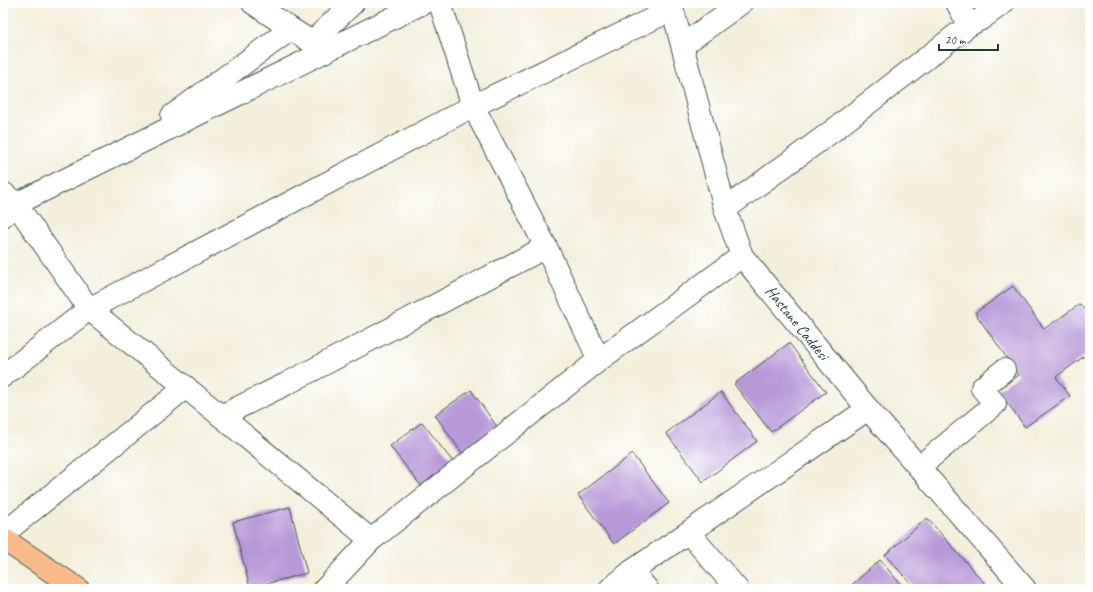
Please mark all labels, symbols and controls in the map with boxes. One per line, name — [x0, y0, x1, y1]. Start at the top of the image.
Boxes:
scale bar — [939, 26, 998, 52]
text: 20 m — [945, 32, 967, 48]
street label: Hastane Caddesi — [761, 282, 834, 366]

